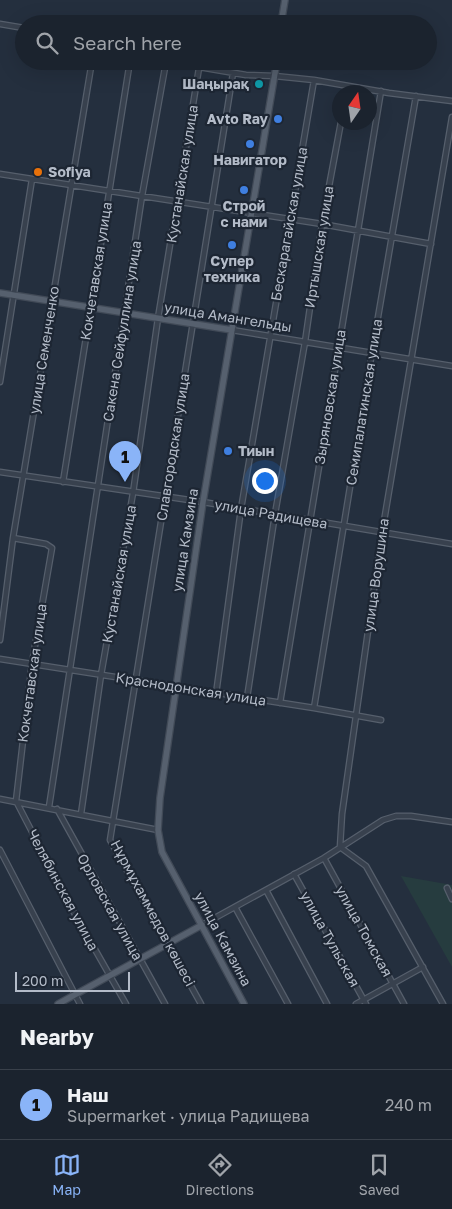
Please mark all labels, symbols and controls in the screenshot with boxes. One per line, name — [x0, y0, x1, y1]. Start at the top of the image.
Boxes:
search box — [15, 15, 437, 70]
icon: search — [33, 29, 61, 57]
text: Search here — [73, 31, 182, 54]
place label: Шаңырақ — [182, 75, 250, 92]
marker: Шаңырақ — [253, 78, 265, 90]
north arrow — [332, 85, 377, 130]
street label: Кустанайская улица — [162, 104, 201, 244]
place label: Avto Ray — [207, 110, 269, 127]
marker: Avto Ray — [272, 113, 284, 125]
marker: Навигатор — [244, 138, 256, 150]
street label: Бескарагайская улица — [267, 146, 310, 302]
place label: Навигатор — [213, 151, 287, 168]
place label: Sofiya — [48, 163, 91, 180]
marker: Sofiya — [32, 166, 44, 178]
marker: Строй с нами — [238, 184, 250, 196]
street label: Иртышская улица — [300, 185, 337, 309]
place label: Строй с нами — [221, 197, 267, 230]
street label: Кокчетавская улица — [76, 200, 115, 341]
street label: Сакена Сейфуллина улица — [99, 239, 144, 423]
marker: Супер техника — [226, 239, 238, 251]
place label: Супер техника — [204, 252, 260, 285]
street label: улица Семенченко — [25, 285, 62, 415]
street label: улица Амангельды — [163, 298, 293, 335]
street label: Семипалатинская улица — [342, 317, 385, 486]
street label: Зыряновская улица — [310, 328, 349, 466]
street label: Славгородская улица — [152, 372, 193, 522]
pin: 1 — [109, 441, 141, 482]
place label: Тиын — [238, 442, 274, 459]
marker: Тиын — [222, 445, 234, 457]
your location — [252, 468, 278, 494]
street label: улица Камзина — [168, 487, 201, 593]
street label: улица Радищева — [213, 495, 329, 532]
street label: Кустанайская улица — [98, 504, 139, 644]
street label: улица Ворушина — [359, 517, 392, 633]
street label: Кокчетавская улица — [13, 602, 50, 743]
street label: Краснодонская улица — [115, 668, 268, 709]
street label: Челябинская улица — [24, 826, 103, 953]
street label: Нұрмұхаммедов көшесі — [107, 837, 199, 989]
street label: Орловская улица — [74, 850, 147, 963]
street label: улица Томская — [332, 882, 397, 979]
street label: улица Тульская — [297, 888, 364, 990]
street label: улица Камзина — [191, 889, 255, 989]
scale bar — [15, 969, 130, 992]
text: 200 m — [22, 972, 63, 989]
text: Nearby — [20, 1024, 94, 1050]
text: Наш — [67, 1083, 108, 1106]
text: 1 — [32, 1095, 40, 1115]
text: 240 m — [385, 1095, 432, 1115]
text: Supermarket · улица Радищева — [67, 1106, 310, 1126]
tab: Map — [52, 1151, 81, 1198]
tab: Directions — [186, 1151, 254, 1198]
tab: Saved — [359, 1151, 400, 1198]

